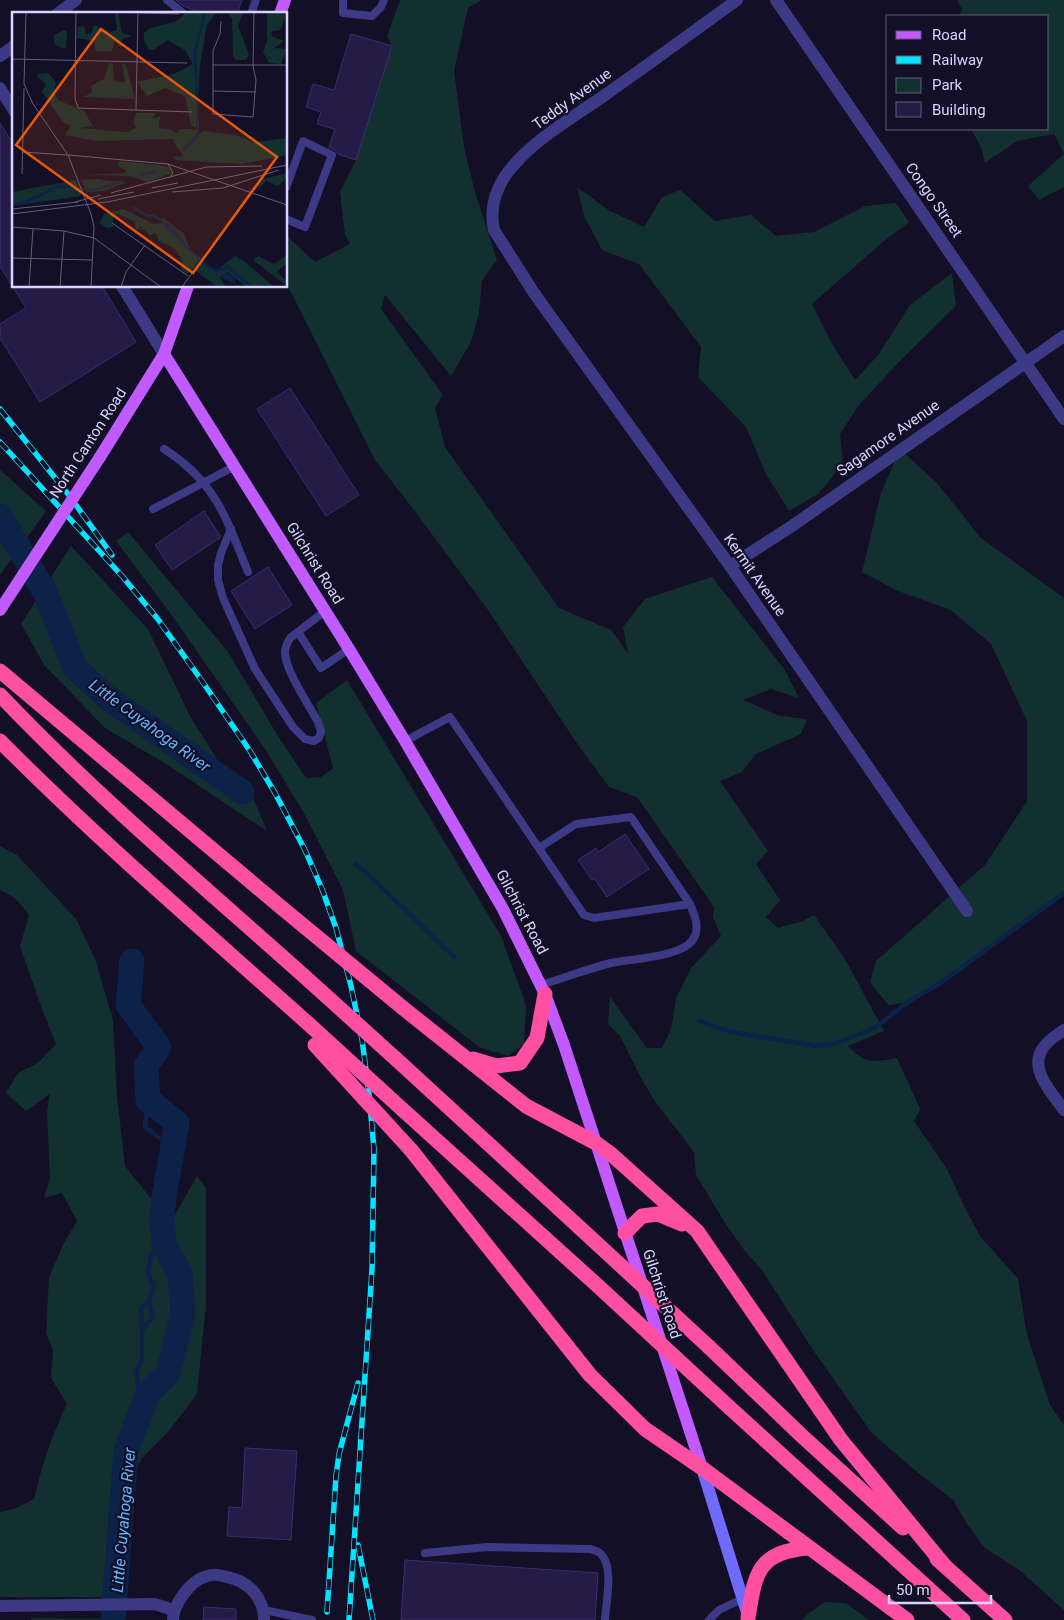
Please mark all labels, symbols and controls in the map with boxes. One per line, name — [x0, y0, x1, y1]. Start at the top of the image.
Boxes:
inset map — [12, 12, 288, 288]
legend — [886, 15, 1049, 130]
text: Road — [932, 26, 966, 44]
text: Railway — [932, 51, 983, 69]
street label: Teddy Avenue — [529, 64, 615, 134]
text: Park — [932, 76, 963, 94]
text: Building — [932, 101, 986, 119]
street label: Congo Street — [902, 159, 966, 241]
street label: North Canton Road — [46, 385, 130, 501]
street label: Sagamore Avenue — [833, 396, 943, 480]
street label: Gilchrist Road — [283, 519, 347, 607]
street label: Kermit Avenue — [720, 530, 790, 620]
water label: Little Cuyahoga River — [85, 675, 215, 776]
street label: Gilchrist Road — [492, 867, 552, 957]
street label: Gilchrist Road — [639, 1247, 685, 1341]
water label: Little Cuyahoga River — [108, 1446, 139, 1593]
scale bar — [889, 1572, 992, 1604]
text: 50 m — [896, 1581, 930, 1599]

